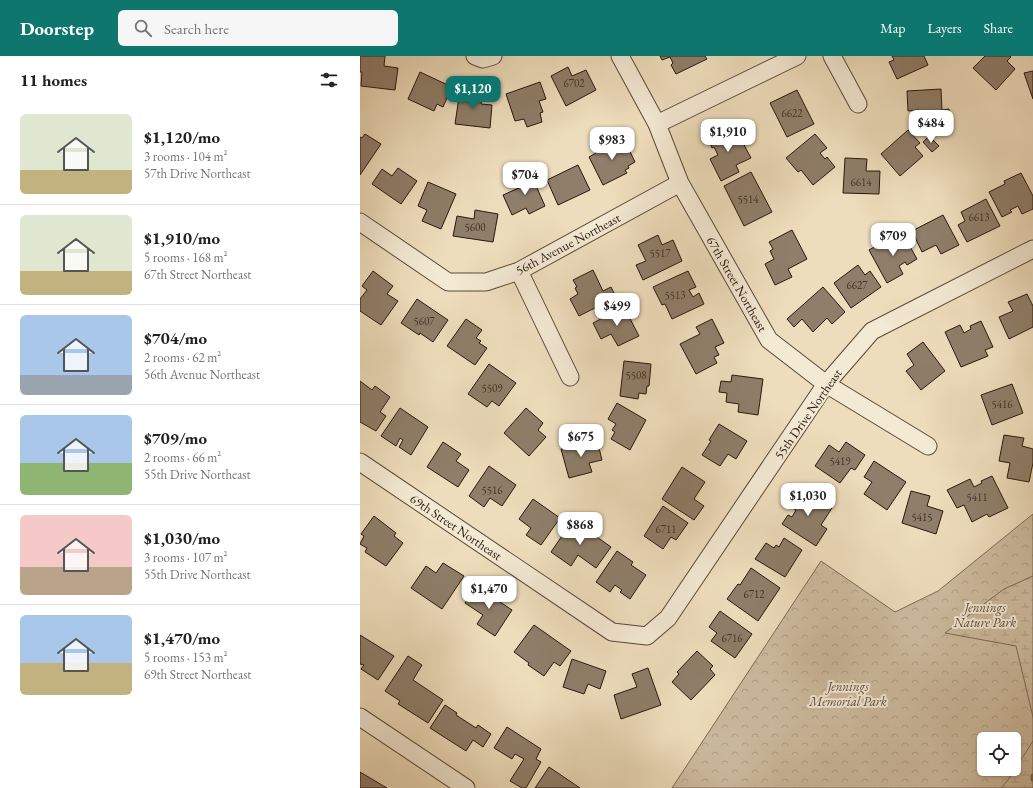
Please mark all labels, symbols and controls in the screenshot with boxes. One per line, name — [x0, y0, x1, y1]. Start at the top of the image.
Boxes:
search box — [118, 10, 398, 46]
text: Doorstep — [20, 16, 94, 41]
icon: search — [132, 17, 154, 39]
text: Search here — [164, 19, 229, 38]
text: Map — [880, 19, 905, 37]
text: Layers — [927, 19, 962, 37]
text: Share — [984, 19, 1013, 37]
text: 11 homes — [20, 69, 87, 91]
icon: filters — [318, 69, 340, 91]
pin: $1,120 — [440, 76, 506, 110]
house number: 6702 — [563, 76, 585, 90]
text: $1,120 — [455, 80, 491, 97]
house number: 6622 — [781, 106, 803, 120]
pin: $484 — [907, 110, 955, 144]
text: $484 — [918, 114, 944, 131]
pin: $1,910 — [695, 119, 761, 153]
text: $1,910 — [710, 123, 746, 140]
text: $1,120/mo — [144, 126, 220, 148]
pin: $983 — [588, 127, 636, 161]
icon: home — [52, 130, 100, 178]
text: $983 — [599, 131, 625, 148]
text: 3 rooms · 104 m² — [144, 148, 228, 165]
pin: $704 — [501, 162, 549, 196]
text: 57th Drive Northeast — [144, 165, 251, 182]
text: $704 — [512, 166, 538, 183]
house number: 6614 — [850, 175, 872, 189]
house number: 5514 — [737, 192, 759, 206]
street label: 56th Avenue Northeast — [513, 209, 623, 279]
house number: 6613 — [968, 210, 990, 224]
house number: 5600 — [464, 220, 486, 234]
pin: $709 — [869, 223, 917, 257]
text: $1,910/mo — [144, 227, 220, 249]
text: $709 — [880, 227, 906, 244]
icon: home — [52, 231, 100, 279]
street label: 67th Street Northeast — [703, 233, 771, 335]
house number: 5517 — [649, 246, 671, 260]
text: 5 rooms · 168 m² — [144, 249, 228, 266]
text: 67th Street Northeast — [144, 266, 251, 283]
house number: 6627 — [846, 278, 868, 292]
house number: 5513 — [664, 288, 686, 302]
pin: $499 — [593, 293, 641, 327]
text: $499 — [604, 297, 630, 314]
house number: 5607 — [413, 314, 435, 328]
text: $704/mo — [144, 327, 207, 349]
icon: home — [52, 331, 100, 379]
text: 2 rooms · 62 m² — [144, 349, 221, 366]
street label: 55th Drive Northeast — [770, 365, 846, 463]
text: 56th Avenue Northeast — [144, 366, 260, 383]
house number: 5508 — [625, 368, 647, 382]
house number: 5509 — [481, 381, 503, 395]
house number: 5416 — [991, 397, 1013, 411]
pin: $675 — [557, 424, 605, 458]
text: $709/mo — [144, 427, 207, 449]
text: $675 — [568, 428, 594, 445]
icon: home — [52, 431, 100, 479]
text: 2 rooms · 66 m² — [144, 449, 221, 466]
house number: 5419 — [829, 454, 851, 468]
text: 55th Drive Northeast — [144, 466, 251, 483]
house number: 5516 — [481, 483, 503, 497]
pin: $1,030 — [775, 483, 841, 517]
text: $1,030 — [790, 487, 826, 504]
street label: 69th Street Northeast — [407, 490, 505, 564]
house number: 5411 — [966, 490, 988, 504]
house number: 5415 — [911, 510, 933, 524]
pin: $868 — [556, 512, 604, 546]
text: $868 — [567, 516, 593, 533]
house number: 6711 — [655, 522, 677, 536]
text: $1,030/mo — [144, 527, 220, 549]
icon: home — [52, 531, 100, 579]
text: 3 rooms · 107 m² — [144, 549, 228, 566]
text: 55th Drive Northeast — [144, 566, 251, 583]
pin: $1,470 — [456, 576, 522, 610]
text: $1,470 — [471, 580, 507, 597]
house number: 6712 — [743, 587, 765, 601]
park label: Jennings Nature Park — [953, 599, 1016, 631]
text: $1,470/mo — [144, 627, 220, 649]
icon: home — [52, 631, 100, 679]
house number: 6716 — [721, 631, 743, 645]
text: 5 rooms · 153 m² — [144, 649, 228, 666]
text: 69th Street Northeast — [144, 666, 251, 683]
park label: Jennings Memorial Park — [808, 678, 887, 710]
map controls — [977, 732, 1021, 776]
button: locate — [977, 732, 1021, 776]

